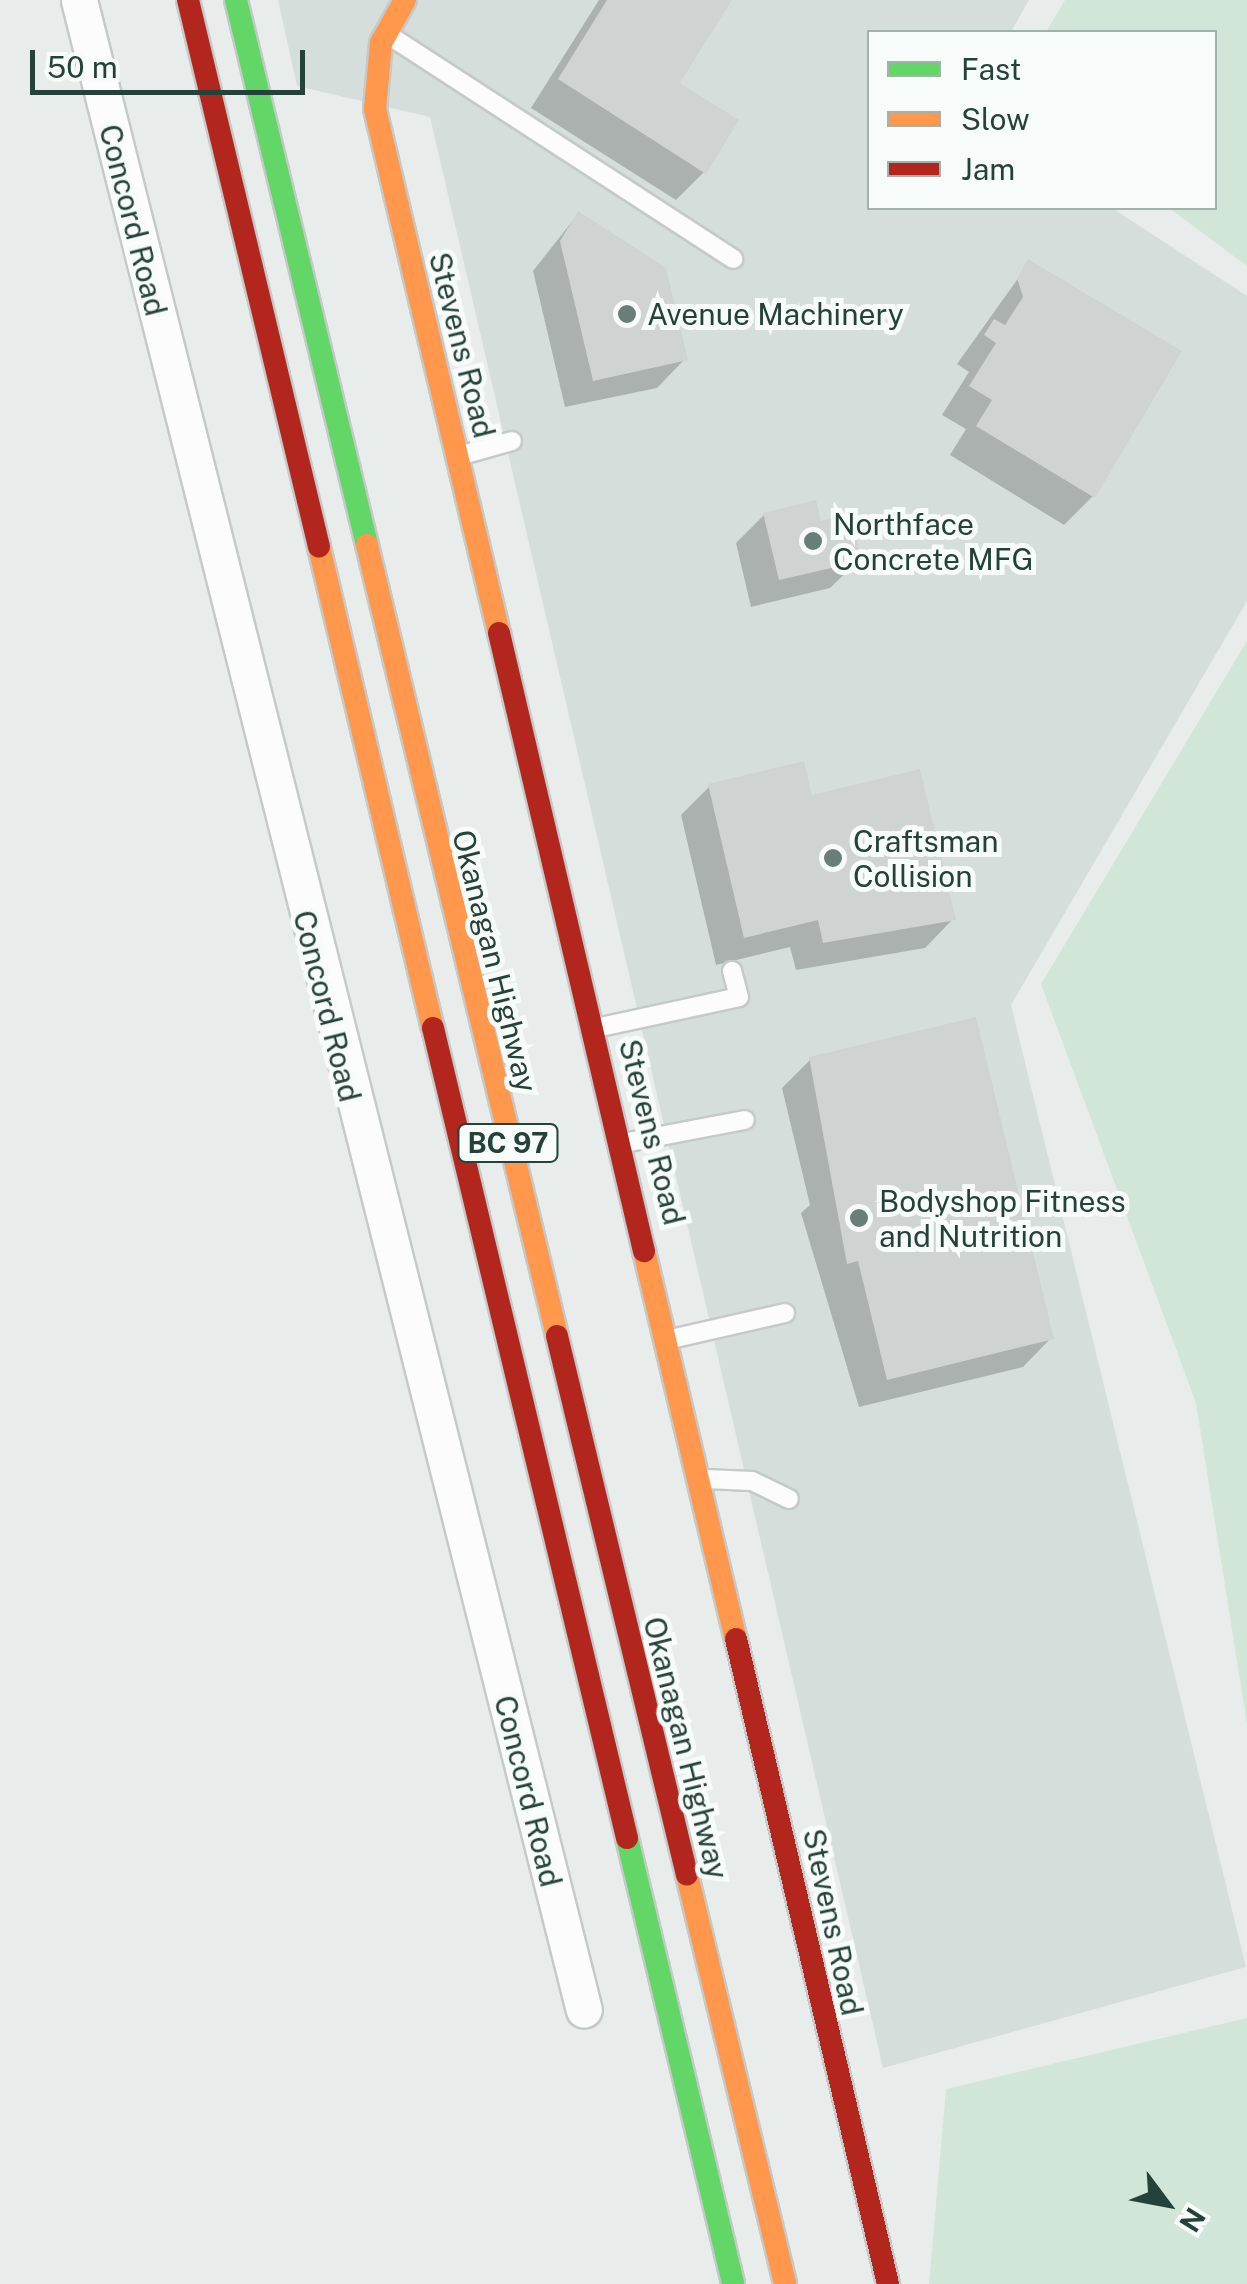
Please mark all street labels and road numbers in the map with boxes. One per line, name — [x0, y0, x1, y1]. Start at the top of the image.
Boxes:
street label: Concord Road — [92, 121, 174, 319]
street label: Stevens Road — [422, 248, 502, 442]
street label: Okanagan Highway — [445, 826, 545, 1096]
street label: Concord Road — [286, 907, 368, 1105]
street label: Stevens Road — [612, 1035, 692, 1229]
road number: BC 97 — [456, 1120, 560, 1166]
street label: Okanagan Highway — [636, 1613, 736, 1883]
street label: Concord Road — [487, 1692, 569, 1890]
street label: Stevens Road — [796, 1825, 870, 2019]

